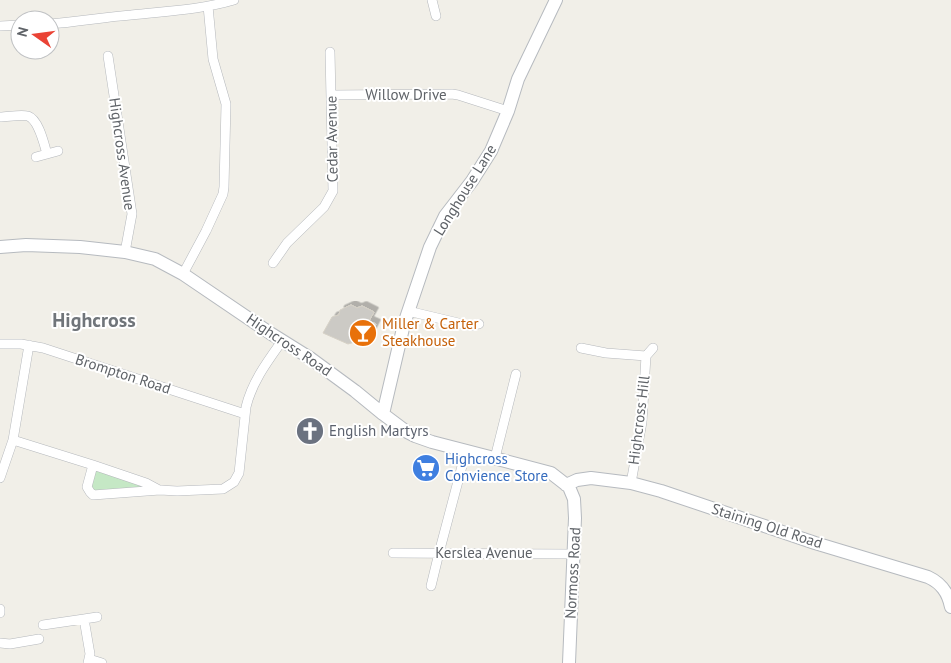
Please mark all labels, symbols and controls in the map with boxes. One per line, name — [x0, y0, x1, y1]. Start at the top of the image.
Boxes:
north arrow — [10, 10, 60, 60]
text: N — [13, 25, 32, 38]
street label: Willow Drive — [365, 85, 447, 104]
street label: Cedar Avenue — [321, 96, 342, 182]
street label: Highcross Avenue — [105, 97, 140, 211]
street label: Longhouse Lane — [429, 141, 500, 239]
district label: Highcross — [52, 307, 136, 333]
street label: Highcross Road — [243, 309, 335, 380]
place label: Miller & Carter Steakhouse — [382, 314, 479, 350]
bar icon: Miller & Carter Steakhouse — [348, 318, 378, 348]
street label: Brompton Road — [73, 349, 173, 398]
street label: Highcross Hill — [624, 374, 653, 466]
church icon: English Martyrs — [295, 416, 325, 446]
place label: English Martyrs — [329, 421, 429, 440]
place label: Highcross Convience Store — [445, 449, 548, 485]
supermarket icon: Highcross Convience Store — [411, 453, 441, 483]
street label: Staining Old Road — [709, 499, 825, 552]
street label: Normoss Road — [561, 527, 584, 619]
street label: Kerslea Avenue — [435, 543, 533, 562]

